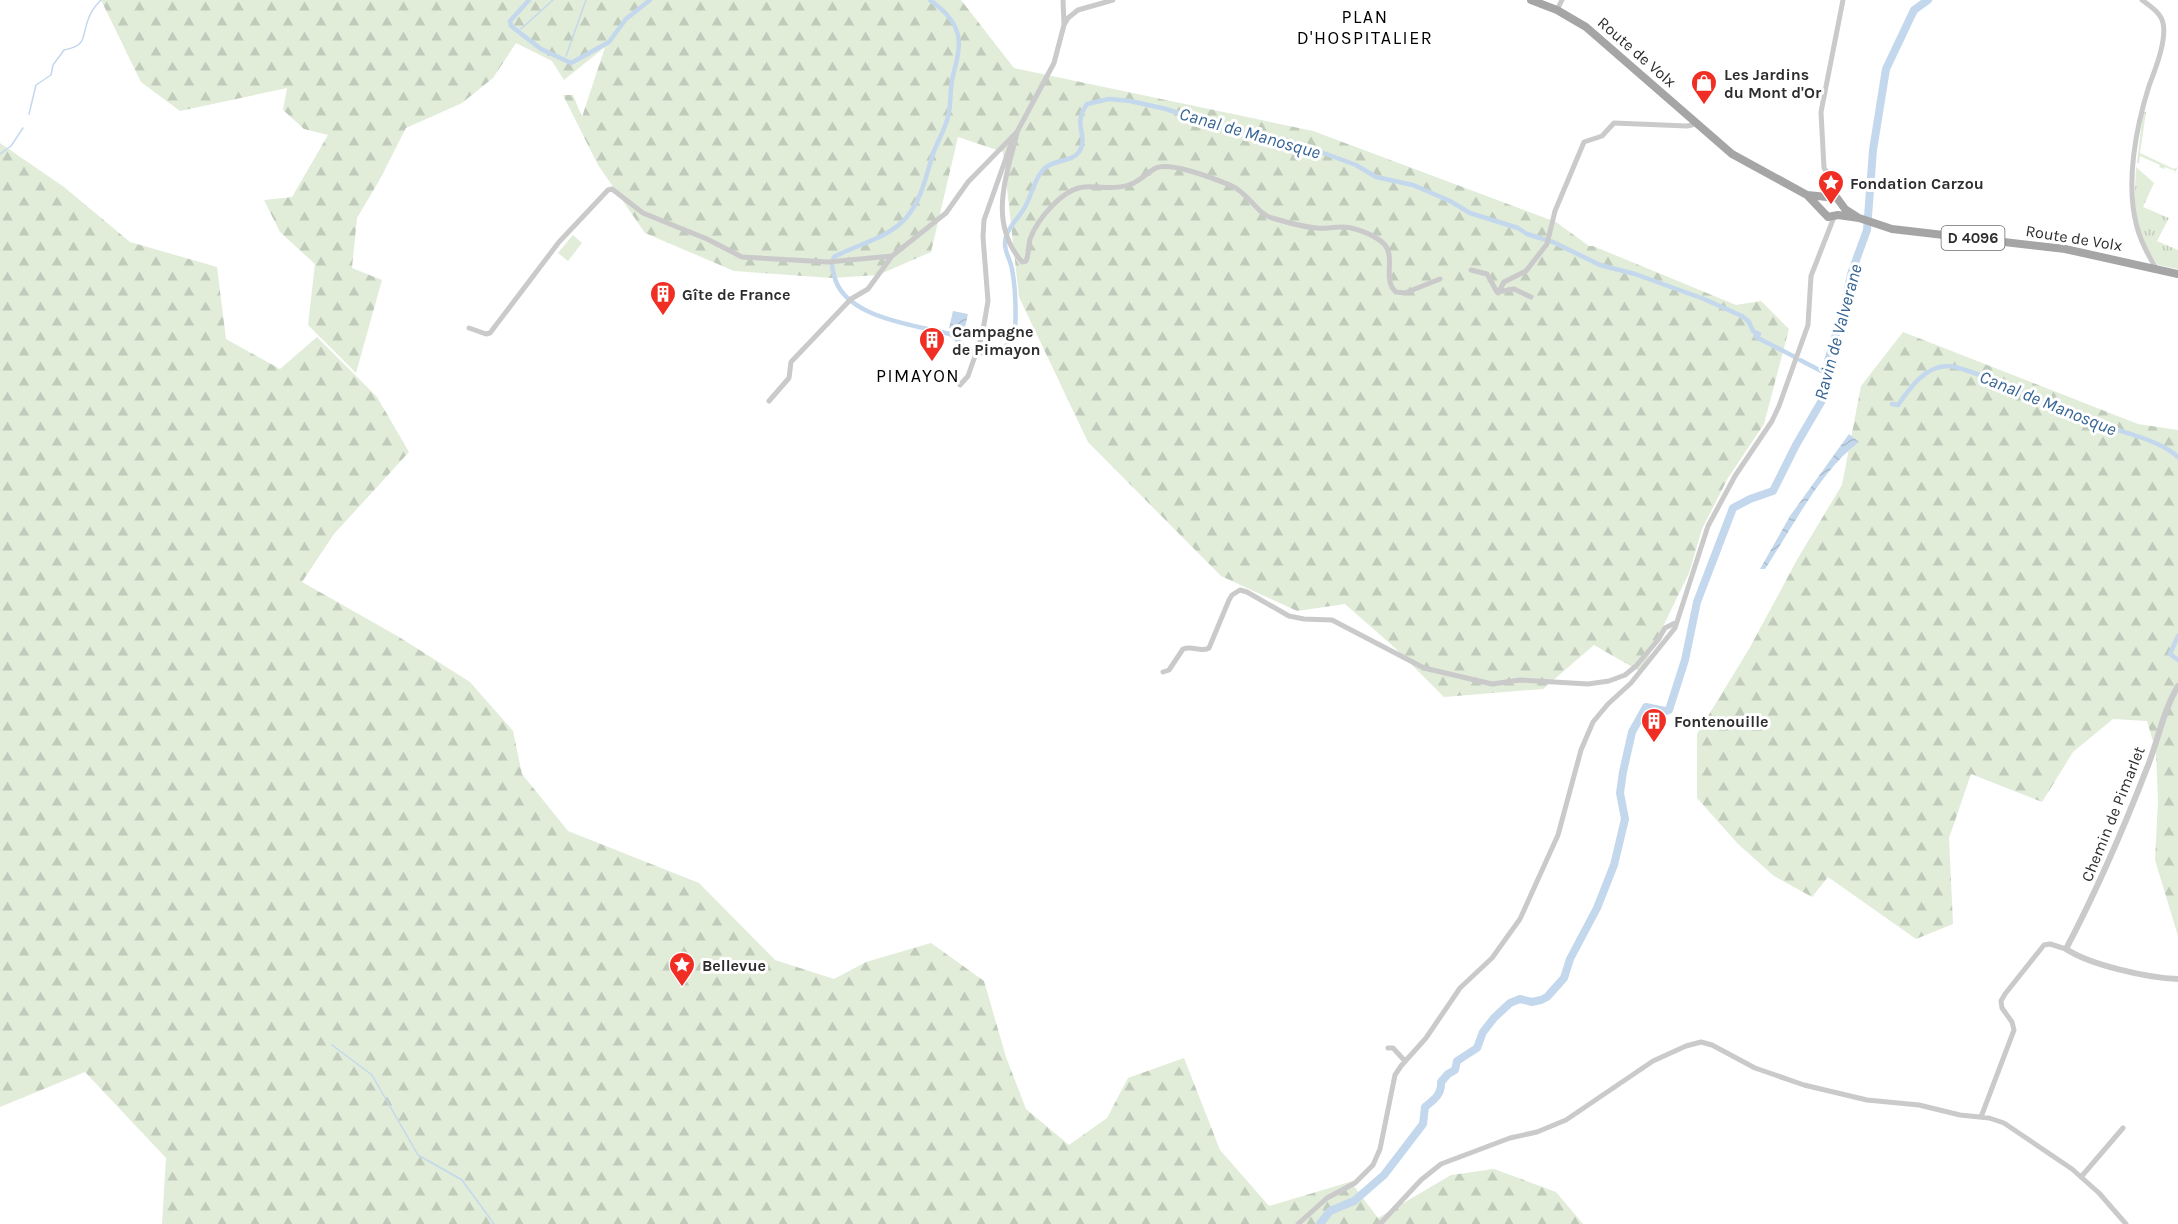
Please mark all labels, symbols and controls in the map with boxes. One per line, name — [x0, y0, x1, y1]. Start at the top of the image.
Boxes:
district label: PLAN D'HOSPITALIER — [1297, 6, 1433, 49]
street label: Route de Volx — [1594, 13, 1680, 91]
place label: Les Jardins du Mont d'Or — [1724, 65, 1822, 102]
shop icon: Les Jardins du Mont d'Or — [1689, 68, 1719, 106]
water label: Canal de Manosque — [1177, 102, 1323, 164]
place icon: Fondation Carzou — [1816, 168, 1846, 206]
place label: Fondation Carzou — [1850, 174, 1984, 193]
street label: Route de Volx — [2024, 221, 2124, 255]
road number: D 4096 — [1942, 226, 2004, 250]
water label: Ravin de Valverane — [1809, 262, 1867, 402]
building icon: Gîte de France — [648, 279, 678, 317]
place label: Gîte de France — [682, 285, 791, 304]
place label: Campagne de Pimayon — [952, 322, 1041, 359]
building icon: Campagne de Pimayon — [917, 325, 947, 363]
district label: PIMAYON — [876, 365, 960, 387]
water label: Canal de Manosque — [1976, 366, 2120, 440]
building icon: Fontenouille — [1639, 706, 1669, 744]
place label: Fontenouille — [1674, 712, 1769, 731]
street label: Chemin de Pimarlet — [2077, 744, 2149, 884]
place icon: Bellevue — [667, 950, 697, 988]
place label: Bellevue — [702, 956, 766, 975]

